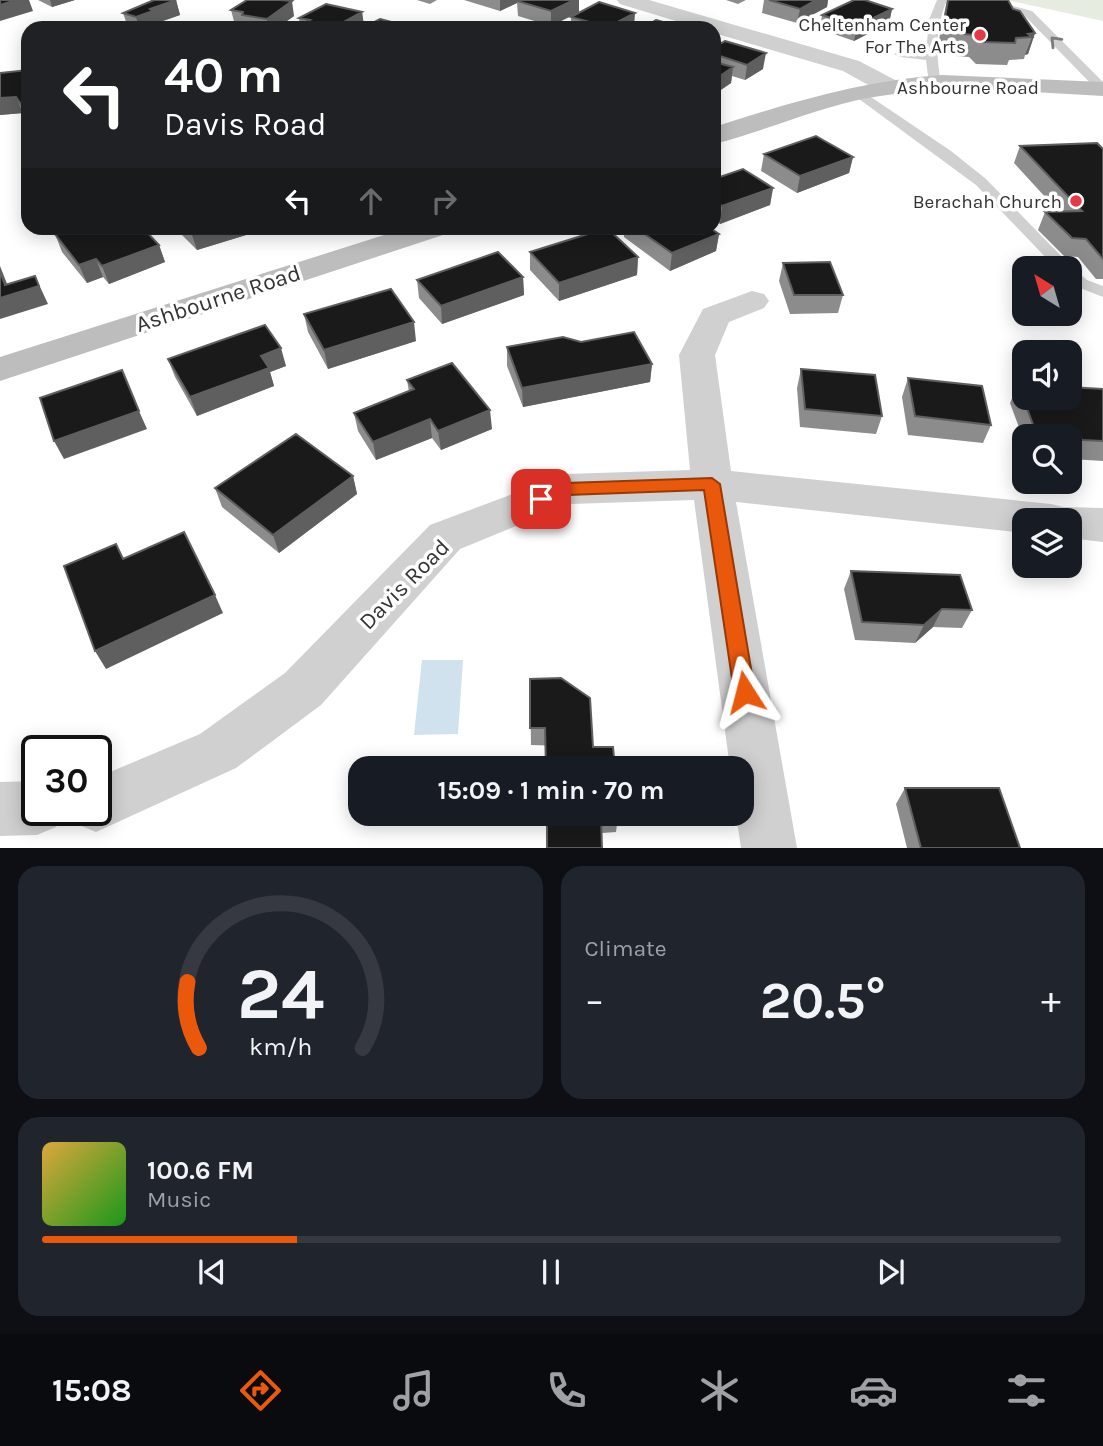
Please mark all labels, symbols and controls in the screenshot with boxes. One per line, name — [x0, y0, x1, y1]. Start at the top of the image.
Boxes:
place label: Cheltenham Center For The Arts — [799, 14, 966, 58]
marker: Cheltenham Center For The Arts — [972, 27, 988, 43]
one-way arrow — [1050, 36, 1063, 49]
text: 40 m — [164, 47, 283, 104]
icon: left — [49, 49, 140, 140]
street label: Ashbourne Road — [897, 77, 1039, 99]
text: Davis Road — [164, 106, 326, 143]
icon: left — [279, 182, 317, 220]
icon: ahead — [352, 182, 390, 220]
icon: right — [425, 182, 463, 220]
place label: Berachah Church — [913, 191, 1062, 213]
marker: Berachah Church — [1068, 193, 1084, 209]
north arrow — [1012, 256, 1082, 326]
map controls — [1012, 256, 1082, 578]
street label: Ashbourne Road — [132, 259, 304, 338]
button: sound — [1012, 340, 1082, 410]
button: search — [1012, 424, 1082, 494]
pin — [511, 469, 571, 529]
icon: arrive — [522, 480, 560, 518]
button: layers — [1012, 508, 1082, 578]
street label: Davis Road — [354, 534, 455, 635]
position arrow — [708, 655, 782, 729]
speed limit sign: 30 — [21, 735, 112, 826]
text: 15:09 · 1 min · 70 m — [437, 775, 665, 806]
text: Climate — [585, 935, 667, 962]
text: 24 — [237, 952, 324, 1037]
text: 20.5° — [760, 970, 886, 1031]
text: − — [585, 978, 604, 1023]
text: + — [1041, 978, 1061, 1023]
text: km/h — [249, 1032, 312, 1061]
text: 100.6 FM — [147, 1155, 254, 1186]
text: Music — [147, 1186, 211, 1213]
icon: previous — [193, 1253, 231, 1291]
icon: pause — [532, 1253, 570, 1291]
icon: next — [872, 1253, 910, 1291]
icon: directions — [236, 1366, 285, 1415]
icon: music — [389, 1366, 438, 1415]
icon: phone — [542, 1366, 591, 1415]
icon: climate — [695, 1366, 744, 1415]
icon: car — [849, 1366, 898, 1415]
icon: filters — [1002, 1366, 1051, 1415]
text: 15:08 — [52, 1372, 132, 1409]

